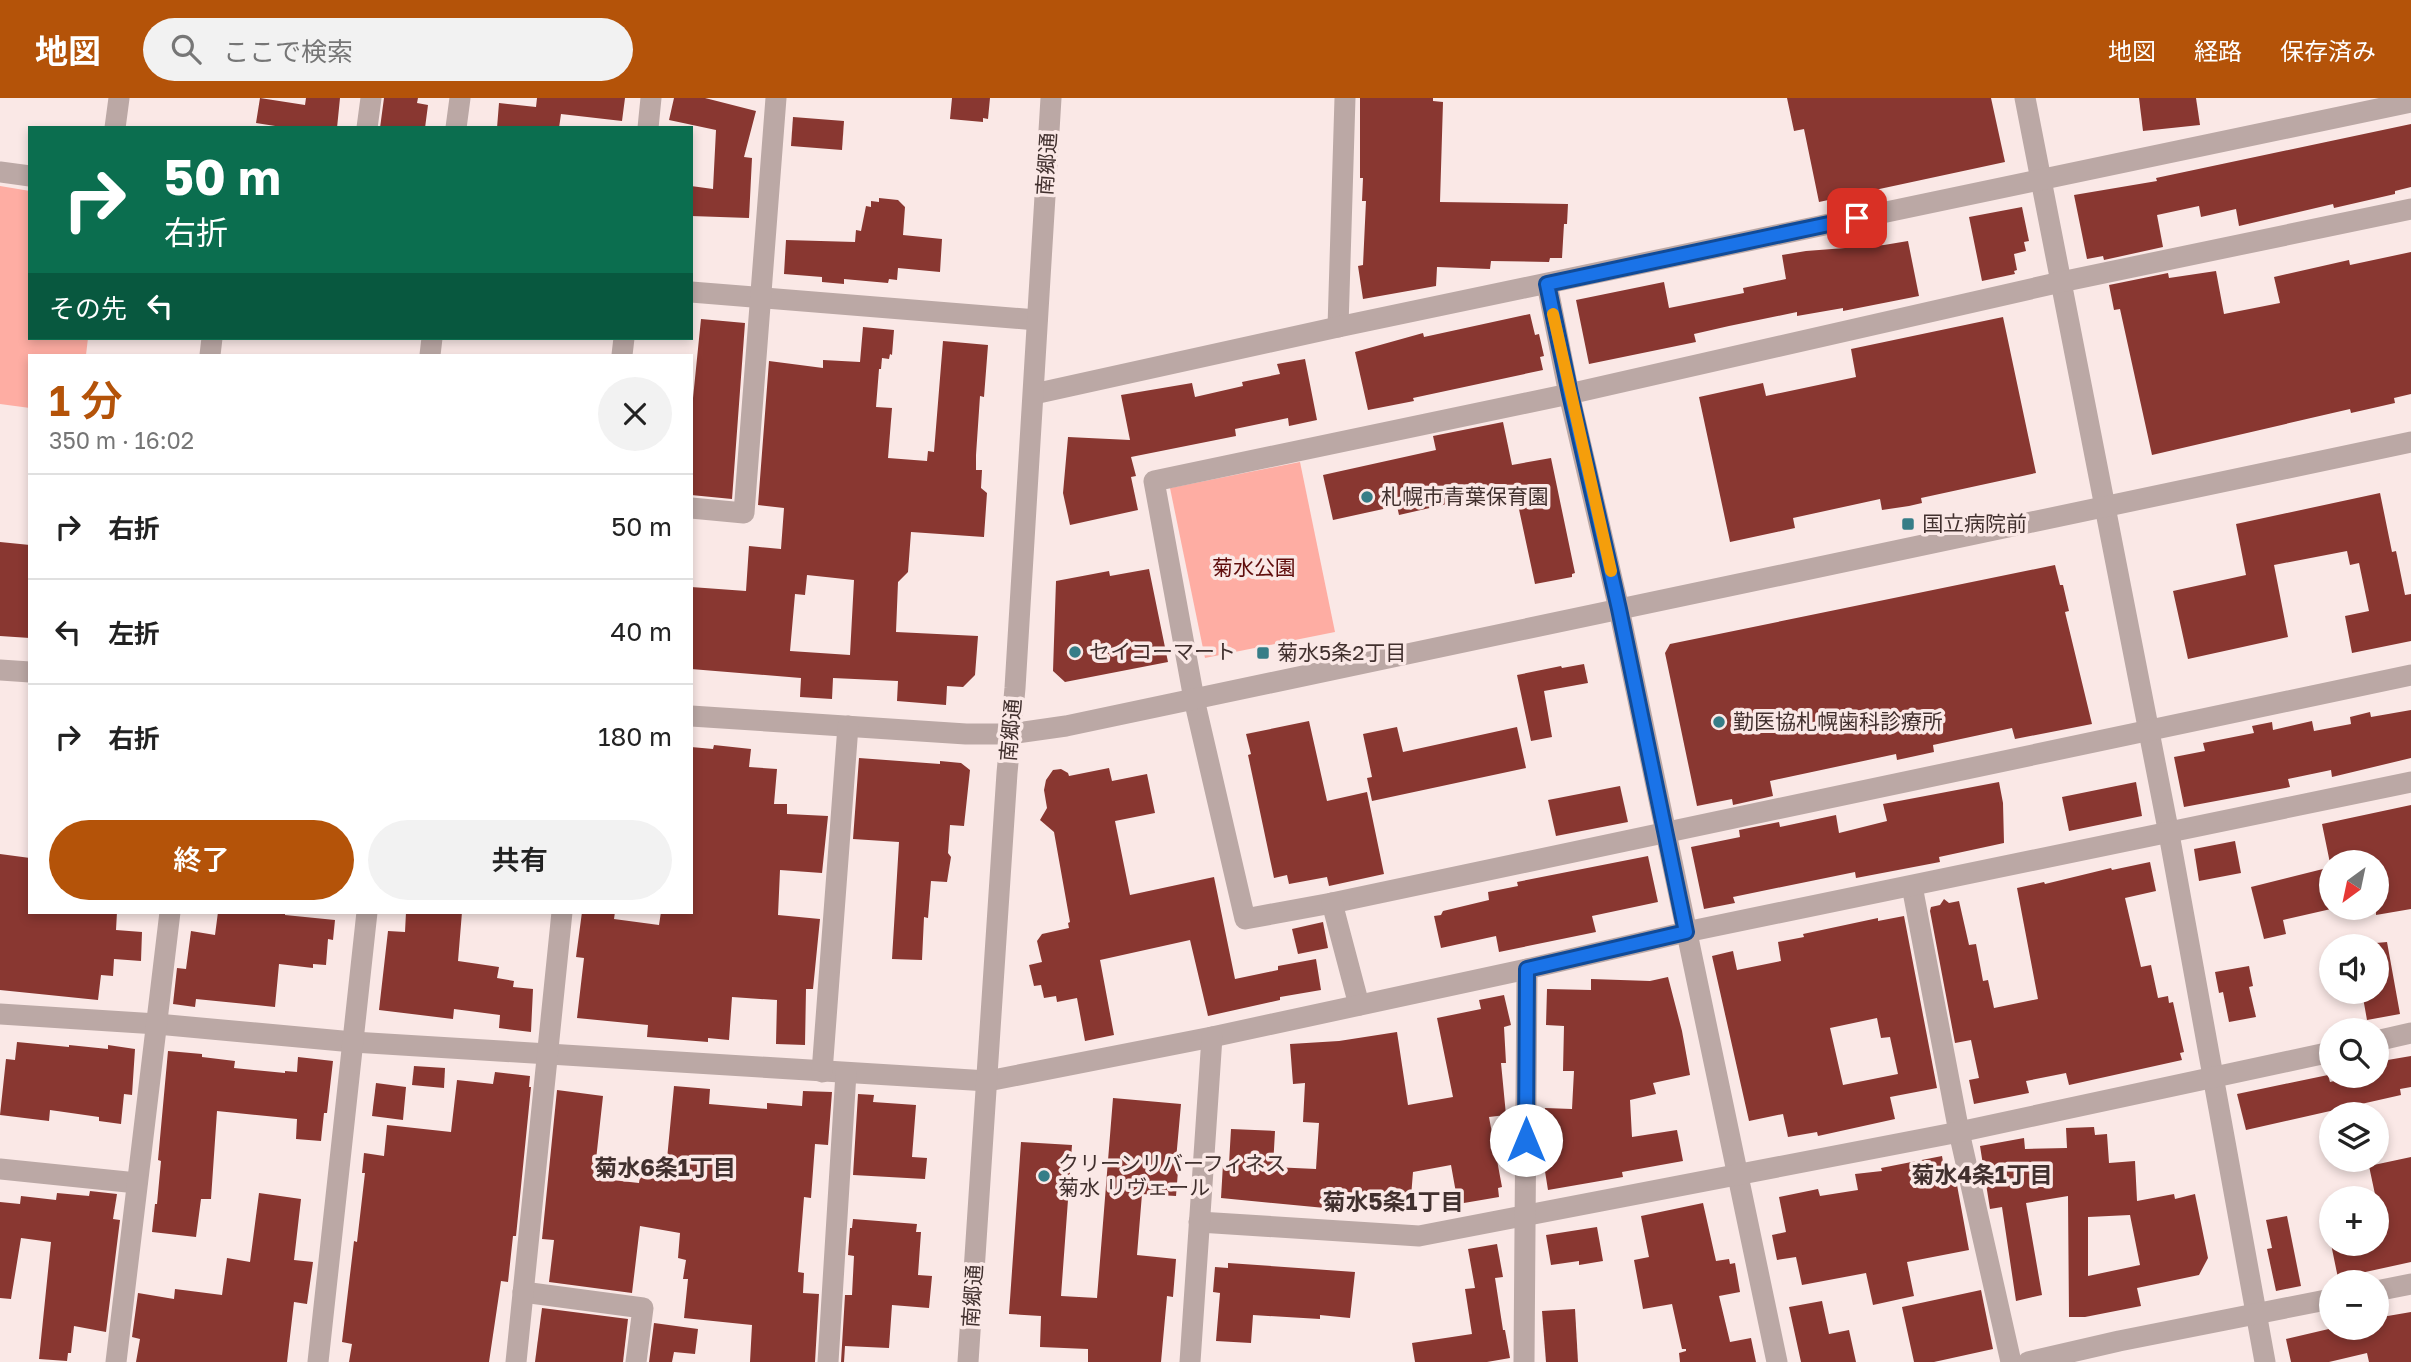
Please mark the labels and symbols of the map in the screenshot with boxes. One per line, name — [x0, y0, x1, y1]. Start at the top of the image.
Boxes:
street label: 南郷通 — [1031, 132, 1061, 196]
pin — [1827, 188, 1887, 248]
place label: 札幌市青葉保育園 — [1381, 483, 1549, 509]
marker: 札幌市青葉保育園 — [1359, 489, 1375, 505]
place label: 国立病院前 — [1922, 510, 2027, 536]
marker: 国立病院前 — [1900, 516, 1916, 532]
park label: 菊水公園 — [1212, 554, 1296, 580]
place label: セイコーマート — [1089, 638, 1236, 664]
place label: 菊水5条2丁目 — [1277, 639, 1406, 665]
marker: セイコーマート — [1067, 644, 1083, 660]
marker: 菊水5条2丁目 — [1255, 645, 1271, 661]
street label: 南郷通 — [994, 697, 1026, 762]
place label: 勤医協札幌歯科診療所 — [1733, 708, 1943, 734]
marker: 勤医協札幌歯科診療所 — [1711, 714, 1727, 730]
north arrow — [2319, 850, 2389, 920]
position arrow — [1489, 1103, 1563, 1177]
place label: クリーンリバーフィネス 菊水 リヴェール — [1058, 1150, 1286, 1200]
district label: 菊水6条1丁目 — [594, 1153, 736, 1181]
district label: 菊水4条1丁目 — [1911, 1160, 2053, 1188]
marker: クリーンリバーフィネス 菊水 リヴェール — [1036, 1168, 1052, 1184]
district label: 菊水5条1丁目 — [1323, 1187, 1463, 1215]
street label: 南郷通 — [957, 1264, 987, 1328]

